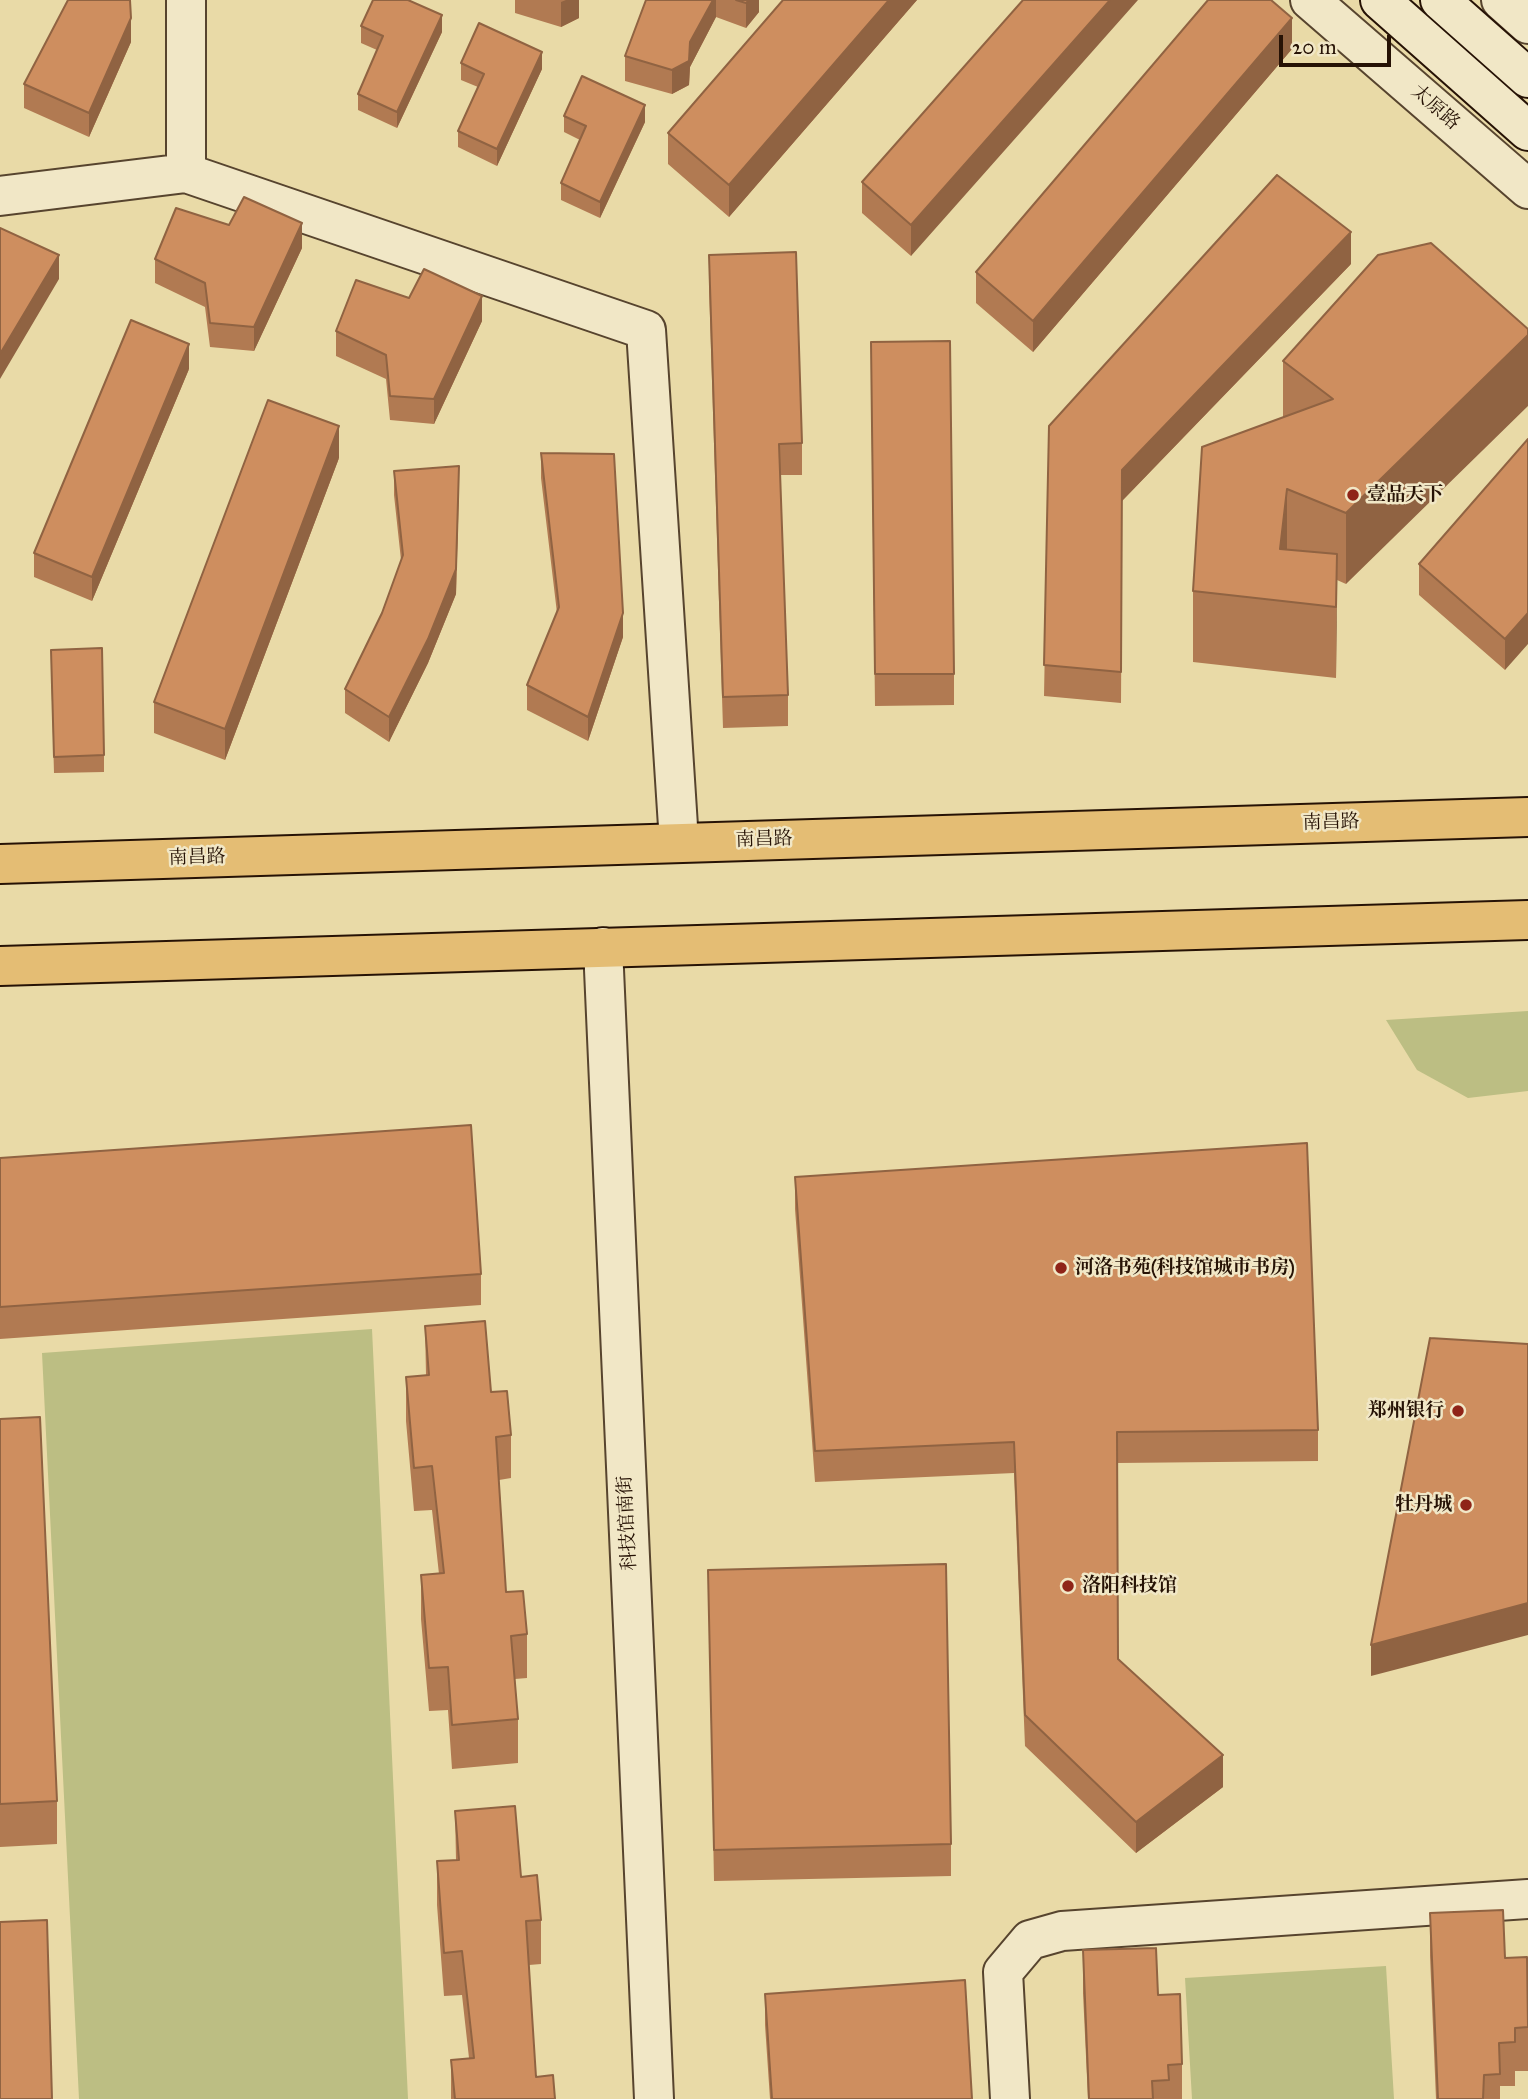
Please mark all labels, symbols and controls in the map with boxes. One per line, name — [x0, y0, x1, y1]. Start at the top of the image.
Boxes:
scale bar — [1283, 21, 1395, 65]
text: 20 m — [1292, 34, 1337, 60]
street label: 太原路 — [1406, 81, 1464, 135]
place label: 壹品天下 — [1367, 484, 1443, 506]
marker: 壹品天下 — [1345, 487, 1361, 503]
street label: 南昌路 — [1302, 811, 1360, 835]
street label: 南昌路 — [735, 828, 793, 852]
street label: 南昌路 — [168, 846, 226, 870]
place label: 河洛书苑(科技馆城市书房) — [1075, 1257, 1295, 1279]
marker: 河洛书苑(科技馆城市书房) — [1053, 1260, 1069, 1276]
place label: 郑州银行 — [1368, 1400, 1444, 1422]
marker: 郑州银行 — [1450, 1403, 1466, 1419]
street label: 科技馆南街 — [614, 1475, 642, 1571]
place label: 牡丹城 — [1395, 1494, 1452, 1516]
marker: 牡丹城 — [1458, 1497, 1474, 1513]
place label: 洛阳科技馆 — [1082, 1575, 1177, 1597]
marker: 洛阳科技馆 — [1060, 1578, 1076, 1594]

